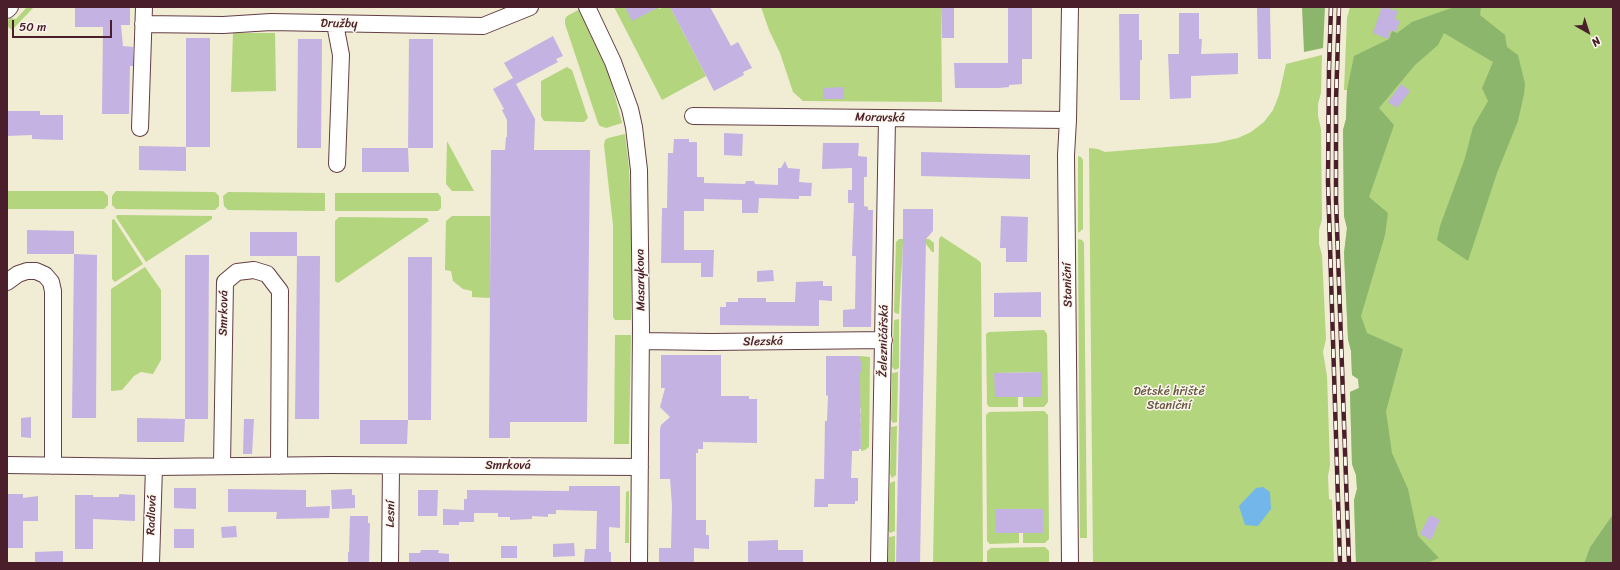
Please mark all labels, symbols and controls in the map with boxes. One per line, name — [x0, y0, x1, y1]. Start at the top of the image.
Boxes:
scale bar — [14, 12, 114, 38]
north arrow — [1568, 12, 1608, 52]
text: 50 m — [19, 16, 46, 38]
street label: Družby — [320, 16, 358, 32]
text: N — [1587, 32, 1605, 51]
street label: Moravská — [855, 110, 905, 126]
street label: Masarykova — [633, 249, 649, 311]
street label: Staniční — [1060, 263, 1076, 307]
street label: Smrková — [216, 290, 232, 336]
street label: Železničářská — [876, 305, 892, 377]
street label: Slezská — [743, 334, 783, 350]
park label: Dětské hřiště Staniční — [1133, 385, 1205, 413]
street label: Smrková — [485, 459, 531, 473]
street label: Radiová — [144, 495, 160, 535]
street label: Lesní — [384, 500, 398, 528]

